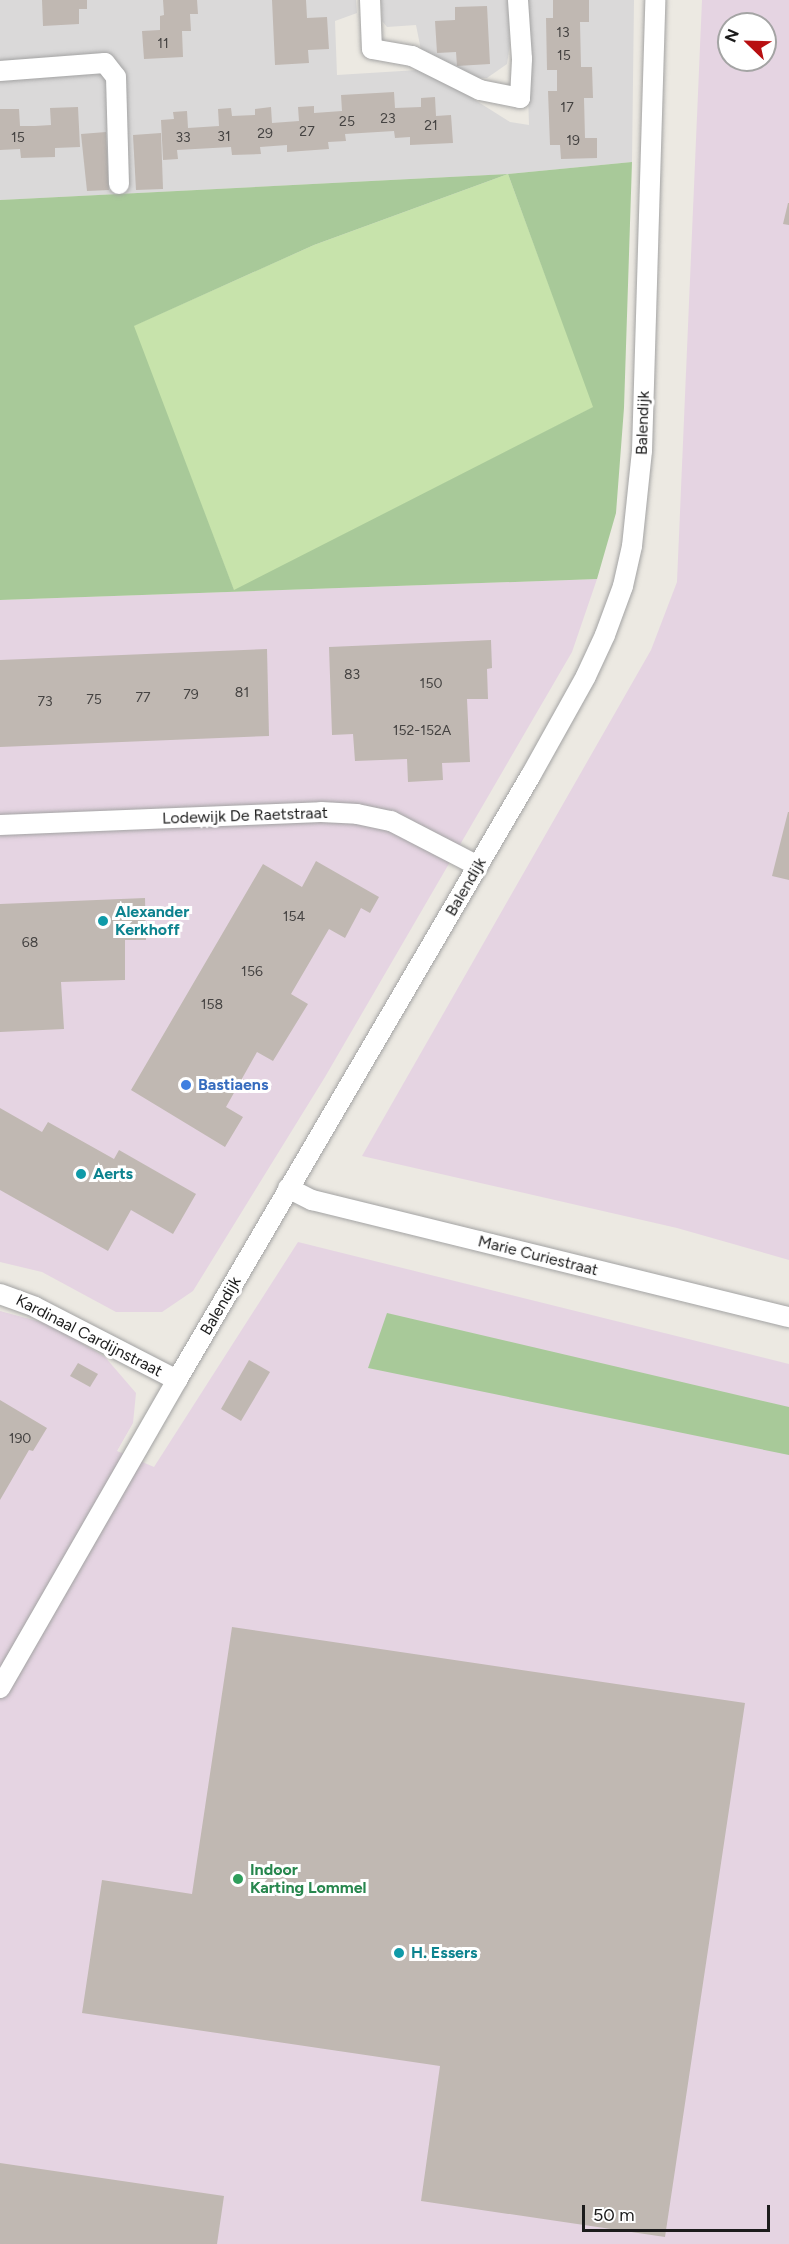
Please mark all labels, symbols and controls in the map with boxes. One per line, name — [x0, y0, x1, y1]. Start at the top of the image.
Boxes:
north arrow — [717, 12, 777, 72]
house number: 13 — [556, 25, 570, 41]
text: N — [721, 26, 743, 45]
house number: 11 — [157, 36, 169, 52]
house number: 15 — [557, 48, 571, 64]
house number: 17 — [560, 100, 574, 116]
house number: 23 — [380, 111, 396, 127]
house number: 25 — [339, 114, 355, 130]
house number: 21 — [424, 118, 438, 134]
house number: 27 — [299, 124, 315, 140]
house number: 29 — [257, 126, 273, 142]
house number: 31 — [217, 129, 231, 145]
house number: 15 — [11, 130, 25, 146]
house number: 33 — [175, 130, 191, 146]
house number: 19 — [566, 133, 580, 149]
street label: Balendijk — [632, 391, 654, 455]
house number: 83 — [344, 667, 360, 683]
house number: 150 — [420, 676, 442, 692]
house number: 81 — [235, 685, 249, 701]
house number: 79 — [183, 687, 199, 703]
house number: 77 — [135, 690, 151, 706]
house number: 75 — [86, 692, 102, 708]
house number: 73 — [37, 694, 53, 710]
house number: 152-152A — [393, 723, 451, 739]
street label: Lodewijk De Raetstraat — [162, 804, 328, 828]
street label: Balendijk — [442, 854, 490, 920]
place label: Alexander Kerkhoff — [115, 902, 189, 940]
house number: 154 — [283, 909, 305, 925]
marker: Alexander Kerkhoff — [96, 914, 110, 928]
house number: 68 — [22, 935, 38, 951]
house number: 156 — [241, 964, 263, 980]
house number: 158 — [201, 997, 223, 1013]
place label: Bastiaens — [198, 1075, 268, 1095]
marker: Bastiaens — [179, 1078, 193, 1092]
place label: Aerts — [93, 1164, 133, 1184]
marker: Aerts — [74, 1167, 88, 1181]
street label: Marie Curiestraat — [476, 1232, 600, 1280]
street label: Balendijk — [197, 1273, 245, 1339]
street label: Kardinaal Cardijnstraat — [13, 1291, 165, 1381]
house number: 190 — [9, 1431, 31, 1447]
place label: Indoor Karting Lommel — [250, 1860, 366, 1898]
marker: Indoor Karting Lommel — [231, 1872, 245, 1886]
place label: H. Essers — [411, 1943, 477, 1963]
marker: H. Essers — [392, 1946, 406, 1960]
scale bar — [585, 2193, 772, 2231]
text: 50 m — [593, 2204, 635, 2226]

